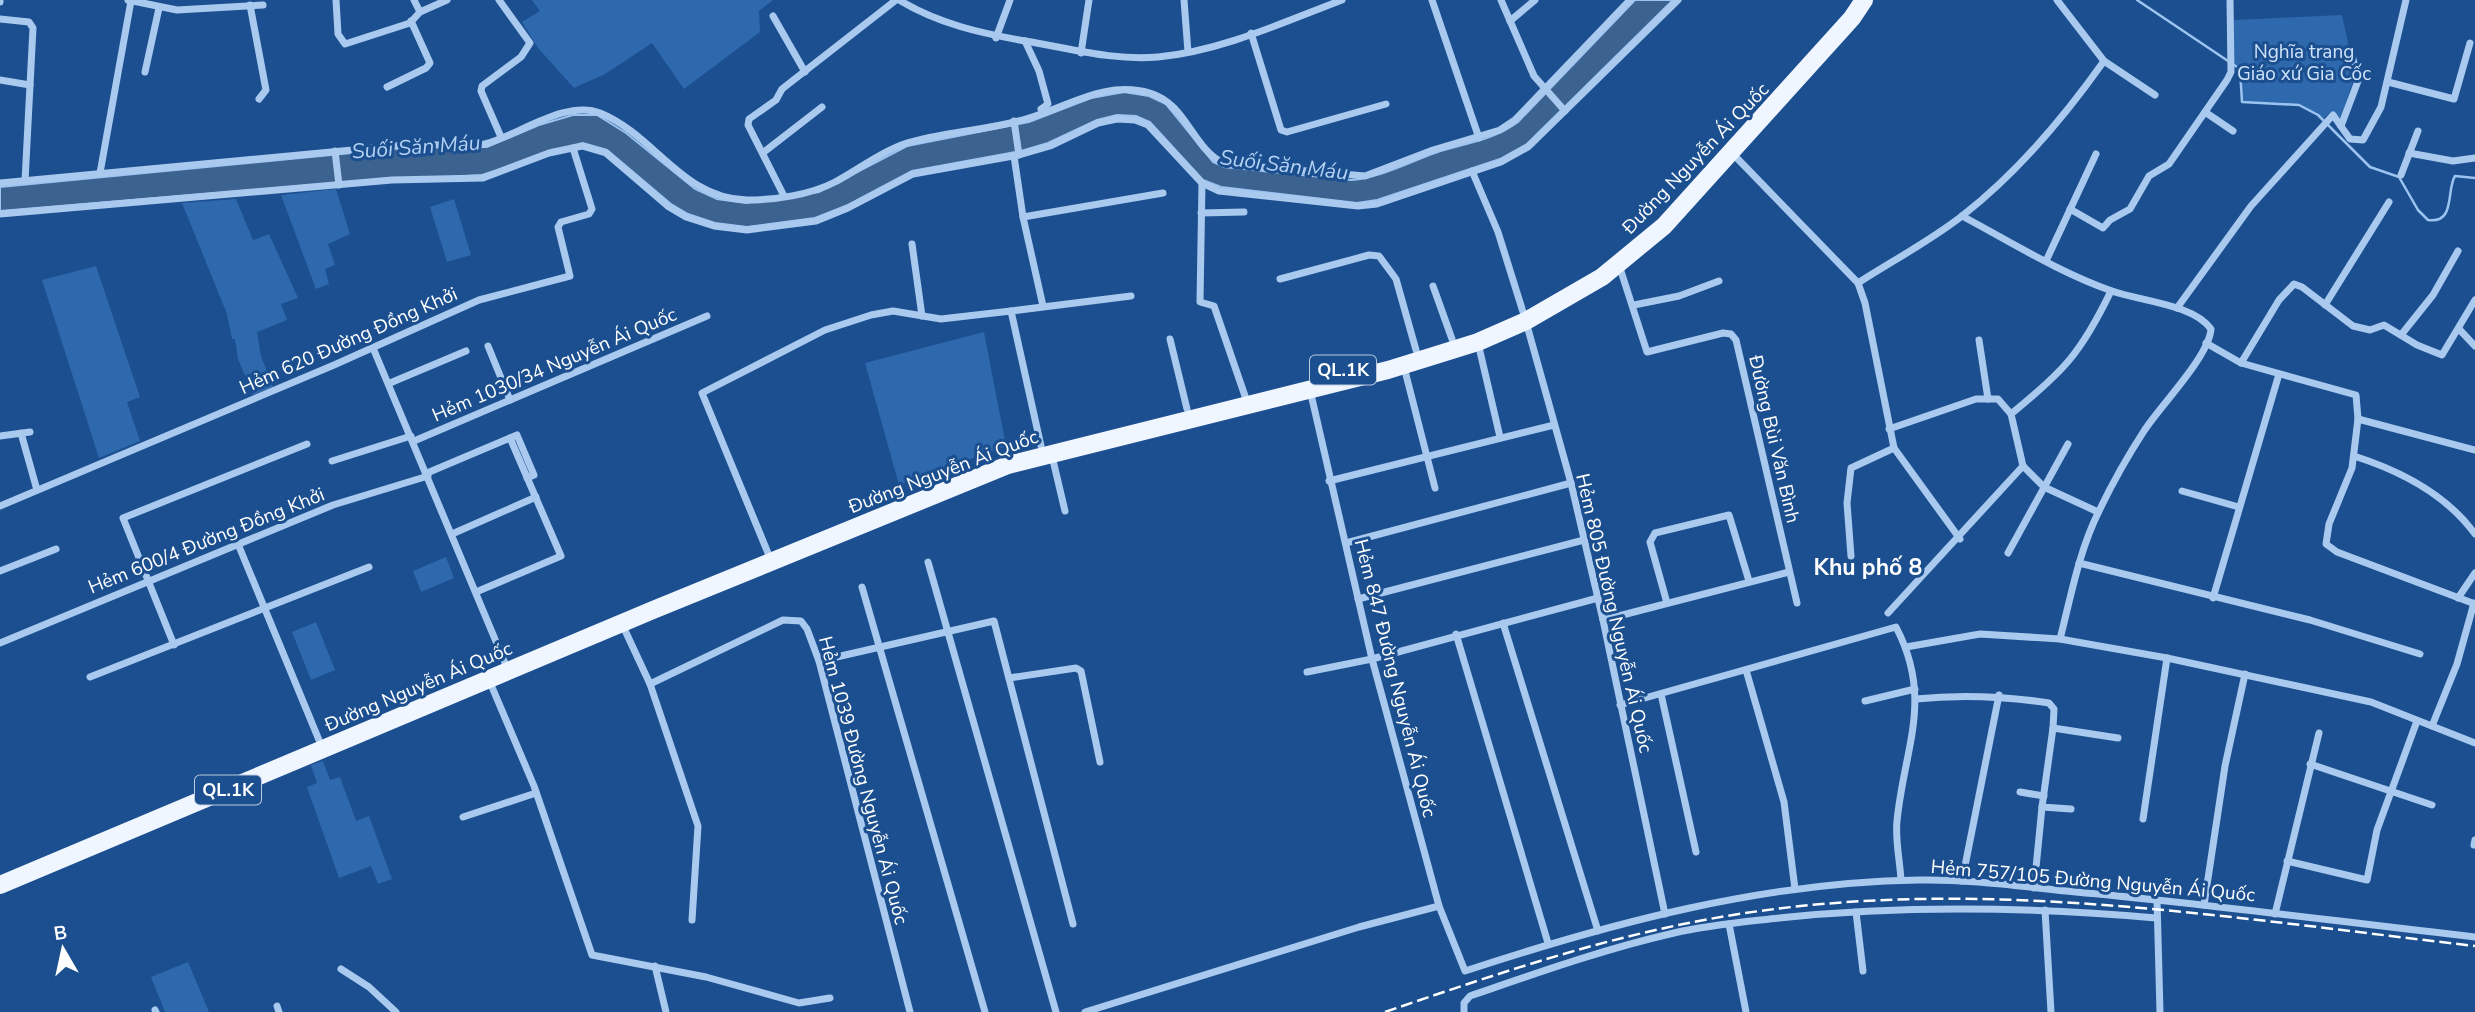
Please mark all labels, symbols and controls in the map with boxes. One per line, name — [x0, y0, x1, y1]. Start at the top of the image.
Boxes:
park label: Nghĩa trang Giáo xứ Gia Cốc — [2237, 39, 2371, 87]
street label: Đường Nguyễn Ái Quốc — [1616, 77, 1775, 241]
water label: Suối Săn Máu — [351, 129, 481, 165]
water label: Suối Săn Máu — [1218, 143, 1350, 187]
street label: Hẻm 620 Đường Đồng Khởi — [235, 281, 462, 401]
street label: Hẻm 1030/34 Nguyễn Ái Quốc — [428, 301, 681, 428]
street label: Đường Bùi Văn Bình — [1742, 352, 1806, 526]
road number: QL.1K — [1310, 356, 1376, 384]
street label: Đường Nguyễn Ái Quốc — [844, 424, 1042, 520]
street label: Hẻm 805 Đường Nguyễn Ái Quốc — [1569, 471, 1659, 756]
street label: Hẻm 600/4 Đường Đồng Khởi — [84, 482, 328, 600]
street label: Hẻm 847 Đường Nguyễn Ái Quốc — [1348, 536, 1442, 820]
district label: Khu phố 8 — [1814, 552, 1922, 583]
street label: Hẻm 1039 Đường Nguyễn Ái Quốc — [812, 633, 914, 927]
street label: Đường Nguyễn Ái Quốc — [320, 636, 516, 739]
road number: QL.1K — [195, 776, 261, 804]
street label: Hẻm 757/105 Đường Nguyễn Ái Quốc — [1930, 854, 2256, 908]
north arrow — [28, 914, 98, 984]
text: B — [52, 919, 69, 947]

